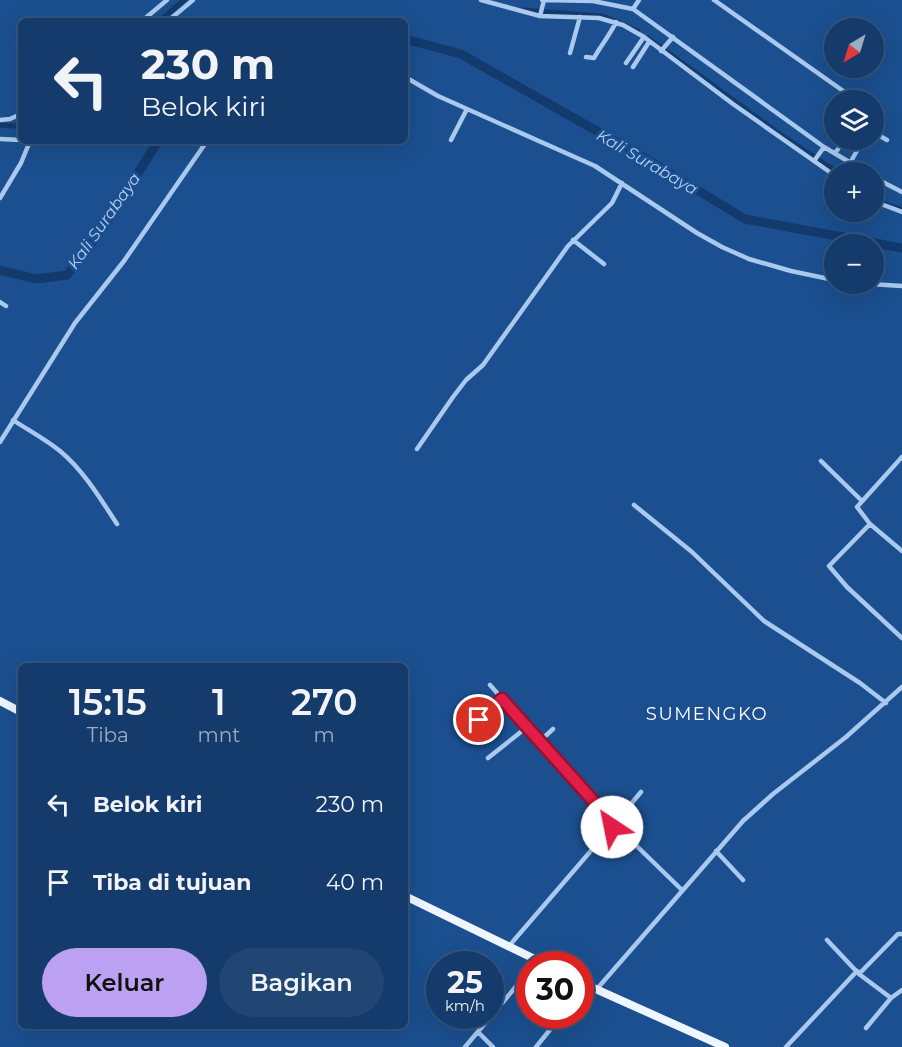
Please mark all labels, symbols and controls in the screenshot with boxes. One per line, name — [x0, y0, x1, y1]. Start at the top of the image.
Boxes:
north arrow — [824, 18, 884, 78]
map controls — [824, 18, 884, 294]
text: 230 m — [141, 38, 275, 90]
icon: left — [42, 42, 120, 120]
text: Belok kiri — [141, 90, 266, 123]
button: layers — [824, 90, 884, 150]
water label: Kali Surabaya — [593, 125, 701, 199]
button: + — [824, 162, 884, 222]
water label: Kali Surabaya — [64, 169, 144, 273]
button: − — [824, 234, 884, 294]
text: 15:15 — [69, 680, 147, 724]
text: 1 — [212, 680, 226, 724]
text: 270 — [291, 680, 357, 724]
pin — [453, 694, 504, 745]
icon: arrive — [462, 703, 495, 736]
district label: SUMENGKO — [646, 703, 768, 725]
text: Tiba — [87, 723, 129, 747]
text: mnt — [198, 723, 240, 747]
text: m — [314, 723, 335, 747]
icon: left — [42, 788, 75, 821]
text: Belok kiri — [93, 791, 202, 818]
text: 230 m — [315, 791, 384, 818]
position arrow — [580, 795, 644, 859]
icon: arrive — [42, 866, 75, 899]
text: Tiba di tujuan — [93, 869, 251, 896]
text: 40 m — [326, 869, 384, 896]
button: Keluar — [42, 948, 207, 1017]
button: Bagikan — [219, 948, 384, 1017]
speed limit sign: 30 — [516, 951, 594, 1029]
text: 25 — [447, 964, 483, 1001]
text: km/h — [445, 996, 485, 1015]

